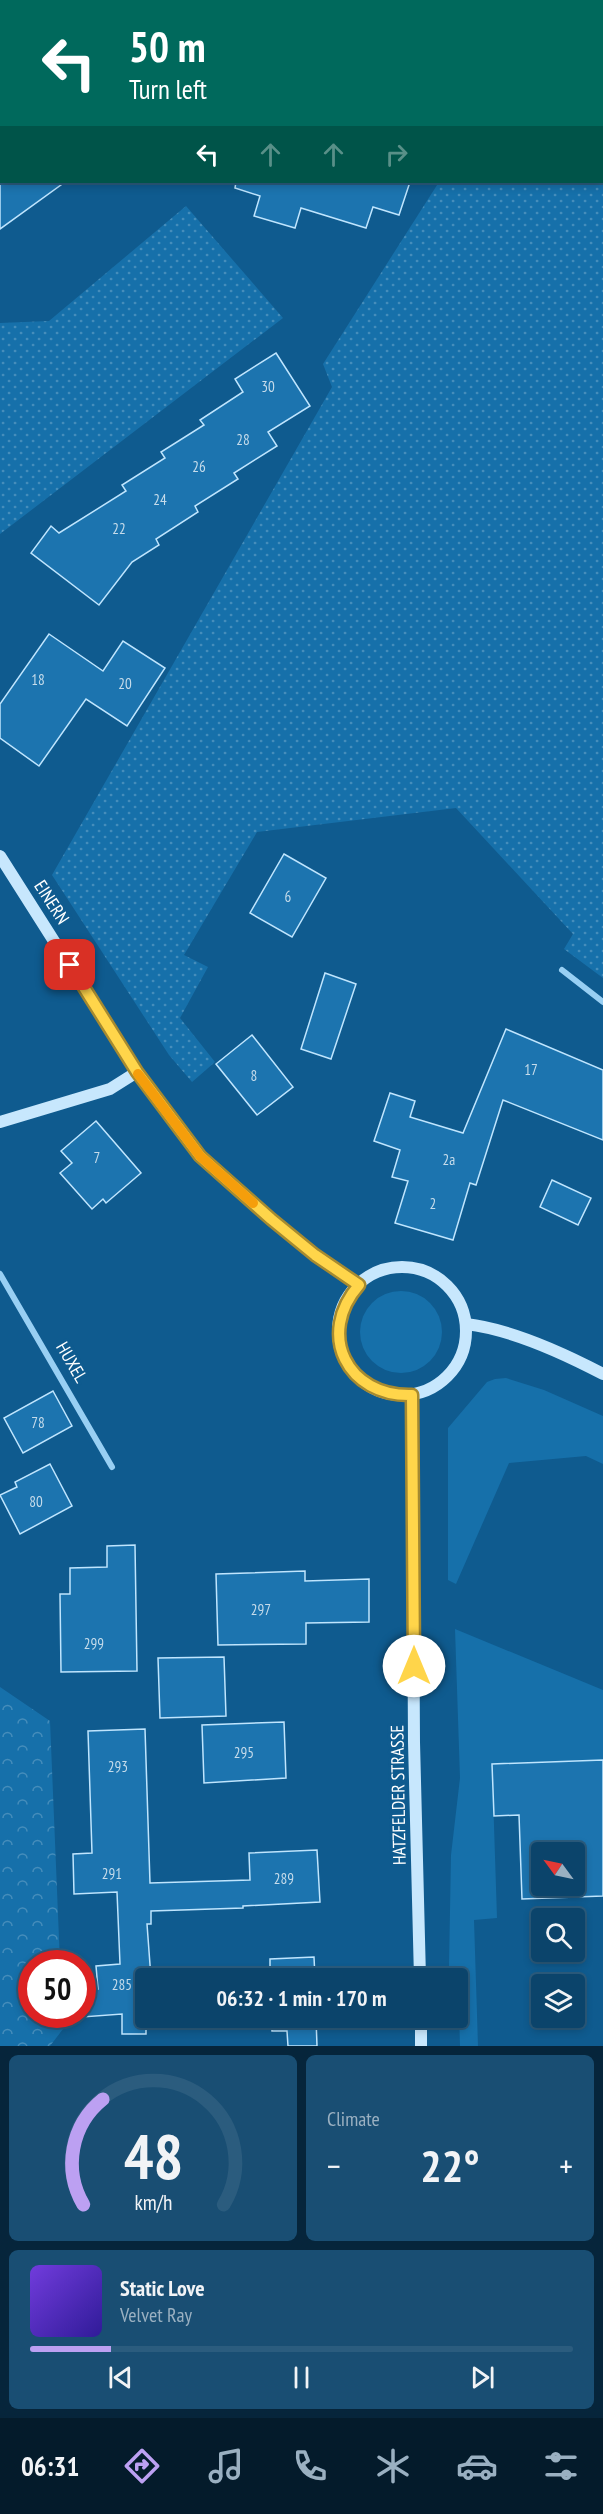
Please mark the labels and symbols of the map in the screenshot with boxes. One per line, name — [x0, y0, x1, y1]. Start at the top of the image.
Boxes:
house number: 30 — [261, 377, 275, 396]
house number: 28 — [236, 430, 250, 449]
house number: 26 — [192, 457, 206, 476]
house number: 24 — [153, 490, 167, 509]
house number: 22 — [112, 519, 126, 538]
house number: 18 — [31, 670, 45, 689]
house number: 20 — [118, 674, 132, 693]
street label: EINERN — [29, 876, 75, 928]
house number: 6 — [285, 887, 292, 906]
pin — [44, 939, 95, 990]
house number: 17 — [524, 1060, 538, 1079]
house number: 8 — [251, 1066, 257, 1085]
house number: 7 — [94, 1148, 100, 1167]
house number: 2a — [443, 1150, 455, 1169]
house number: 2 — [430, 1194, 436, 1213]
street label: HUXEL — [51, 1338, 93, 1387]
house number: 78 — [31, 1413, 45, 1432]
house number: 80 — [29, 1492, 43, 1511]
house number: 297 — [251, 1600, 271, 1619]
house number: 299 — [84, 1634, 104, 1653]
position arrow — [382, 1634, 446, 1698]
street label: HATZFELDER STRASSE — [385, 1725, 411, 1865]
house number: 295 — [234, 1743, 254, 1762]
house number: 293 — [108, 1757, 128, 1776]
north arrow — [531, 1842, 585, 1896]
house number: 291 — [102, 1864, 122, 1883]
house number: 289 — [274, 1869, 294, 1888]
speed limit sign: 50 — [18, 1950, 96, 2028]
house number: 285 — [112, 1975, 132, 1994]

